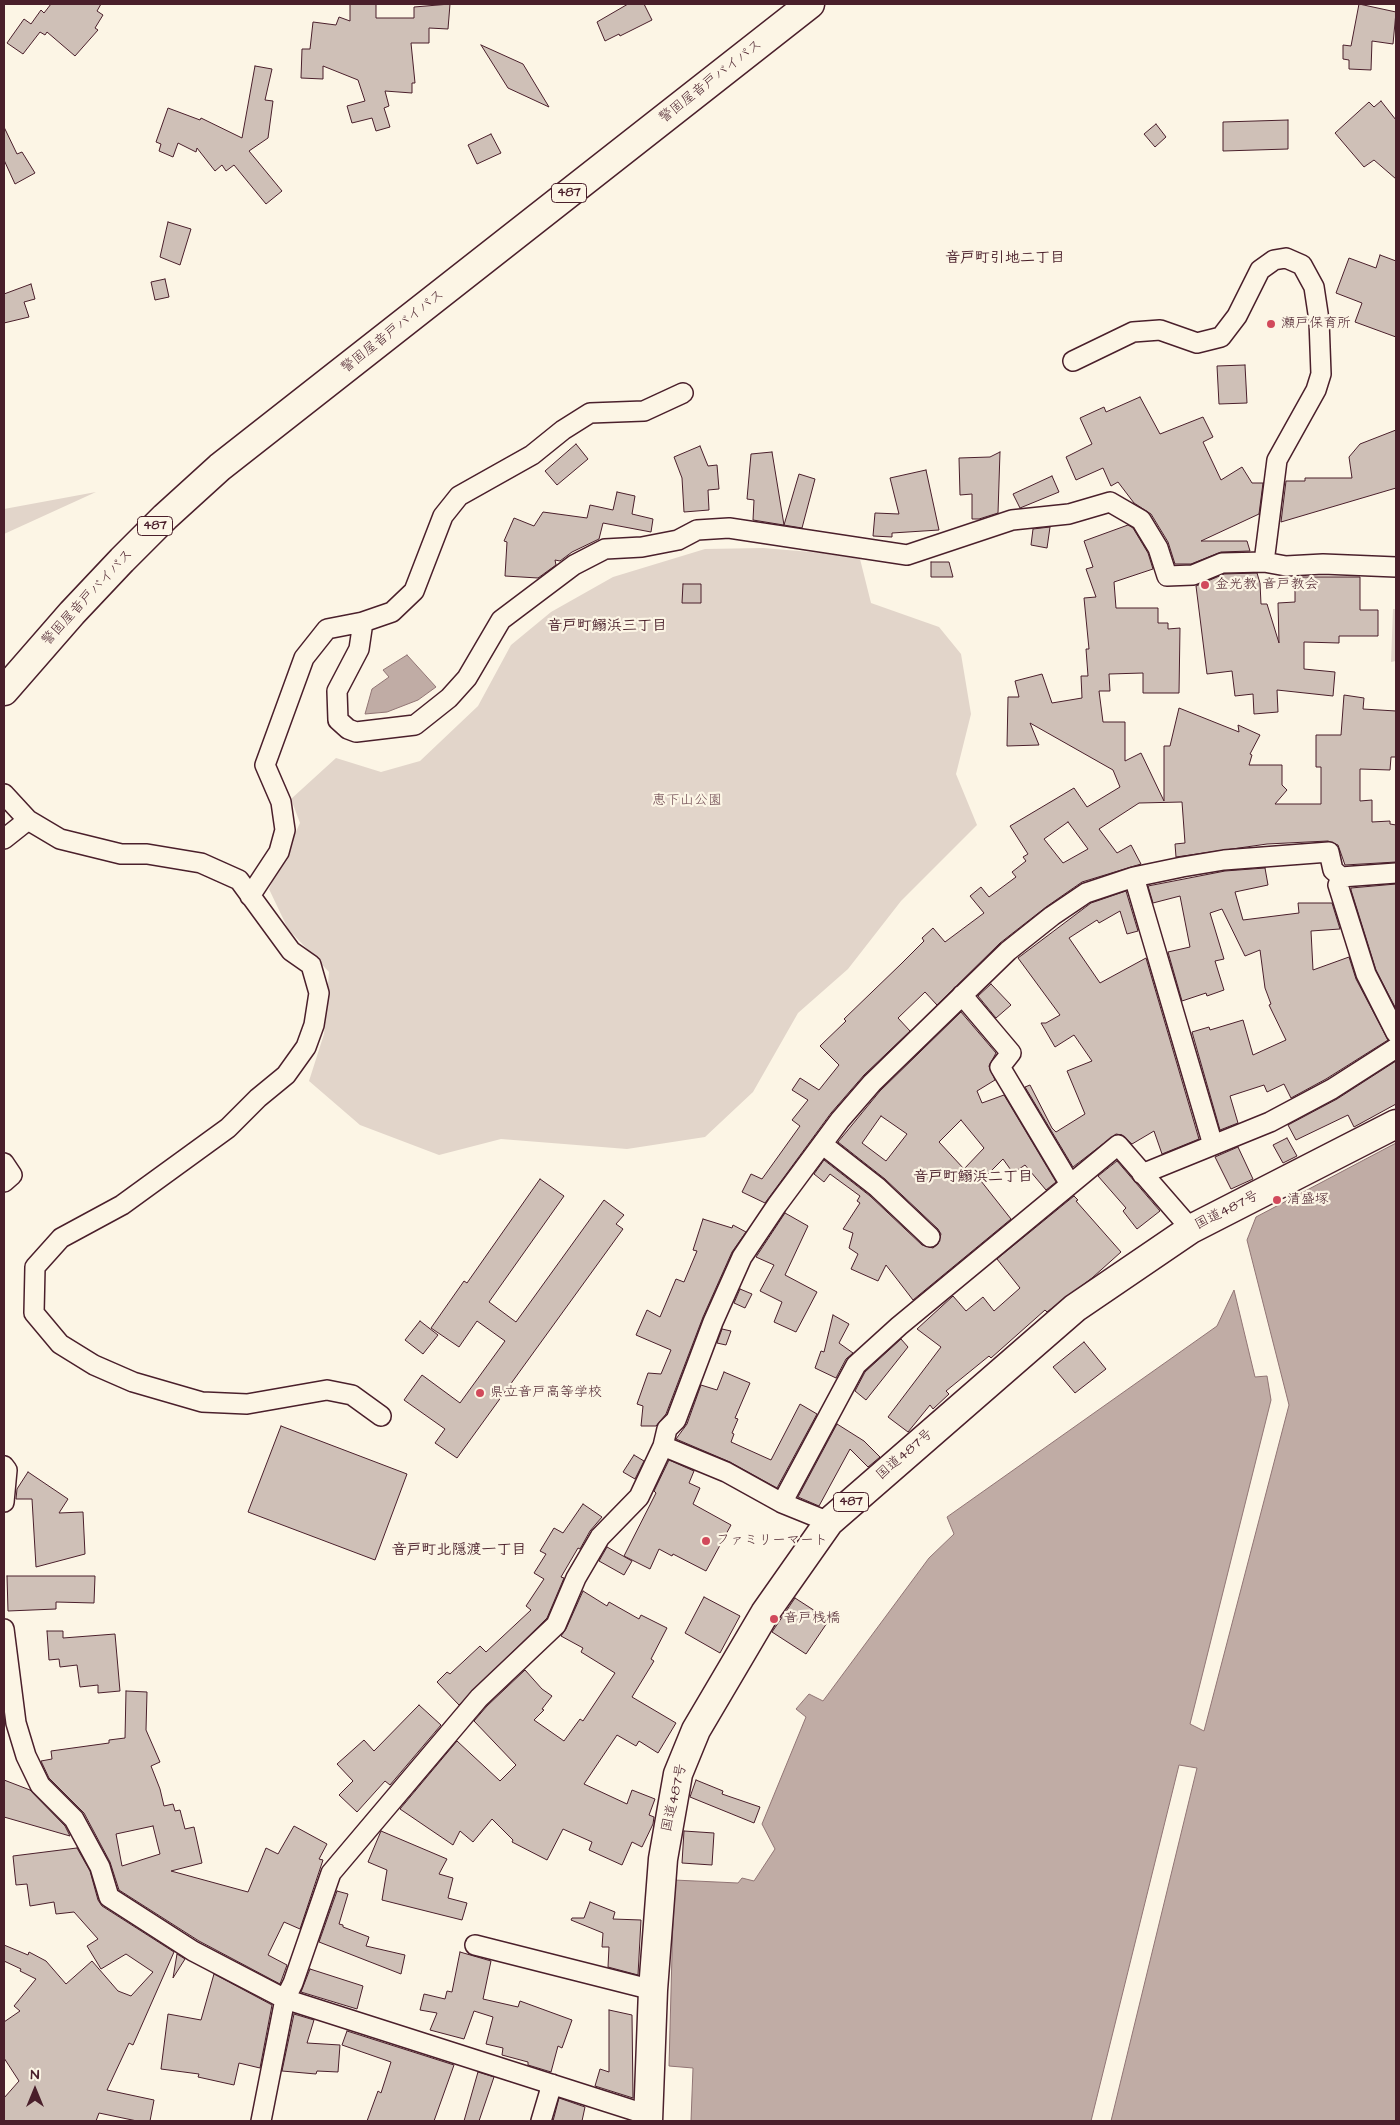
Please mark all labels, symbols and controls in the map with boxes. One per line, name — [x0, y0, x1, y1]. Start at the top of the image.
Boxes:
street label: 警固屋音戸バイパス — [656, 37, 766, 127]
road number: 487 — [552, 184, 586, 202]
district label: 音戸町引地二丁目 — [945, 250, 1065, 268]
street label: 警固屋音戸バイパス — [338, 287, 448, 377]
place label: 瀬戸保育所 — [1281, 316, 1351, 332]
marker: 瀬戸保育所 — [1265, 318, 1277, 330]
road number: 487 — [138, 516, 172, 536]
street label: 警固屋音戸バイパス — [39, 546, 137, 650]
place label: 金光教 音戸教会 — [1215, 577, 1319, 593]
marker: 金光教 音戸教会 — [1199, 579, 1211, 591]
district label: 音戸町鰯浜三丁目 — [547, 618, 667, 636]
park label: 恵下山公園 — [652, 793, 722, 809]
district label: 音戸町鰯浜二丁目 — [913, 1169, 1033, 1187]
street label: 国道487号 — [1192, 1188, 1262, 1234]
place label: 清盛塚 — [1287, 1192, 1329, 1208]
marker: 清盛塚 — [1271, 1194, 1283, 1206]
place label: 県立音戸高等学校 — [490, 1385, 602, 1401]
marker: 県立音戸高等学校 — [474, 1387, 486, 1399]
street label: 国道487号 — [873, 1426, 937, 1484]
road number: 487 — [834, 1492, 868, 1511]
place label: ファミリーマート — [716, 1533, 828, 1549]
marker: ファミリーマート — [700, 1535, 712, 1547]
district label: 音戸町北隠渡一丁目 — [392, 1542, 526, 1560]
place label: 音戸桟橋 — [784, 1611, 840, 1627]
marker: 音戸桟橋 — [768, 1613, 780, 1625]
street label: 国道487号 — [659, 1762, 691, 1834]
north arrow — [10, 2065, 60, 2115]
text: N — [31, 2065, 39, 2085]

